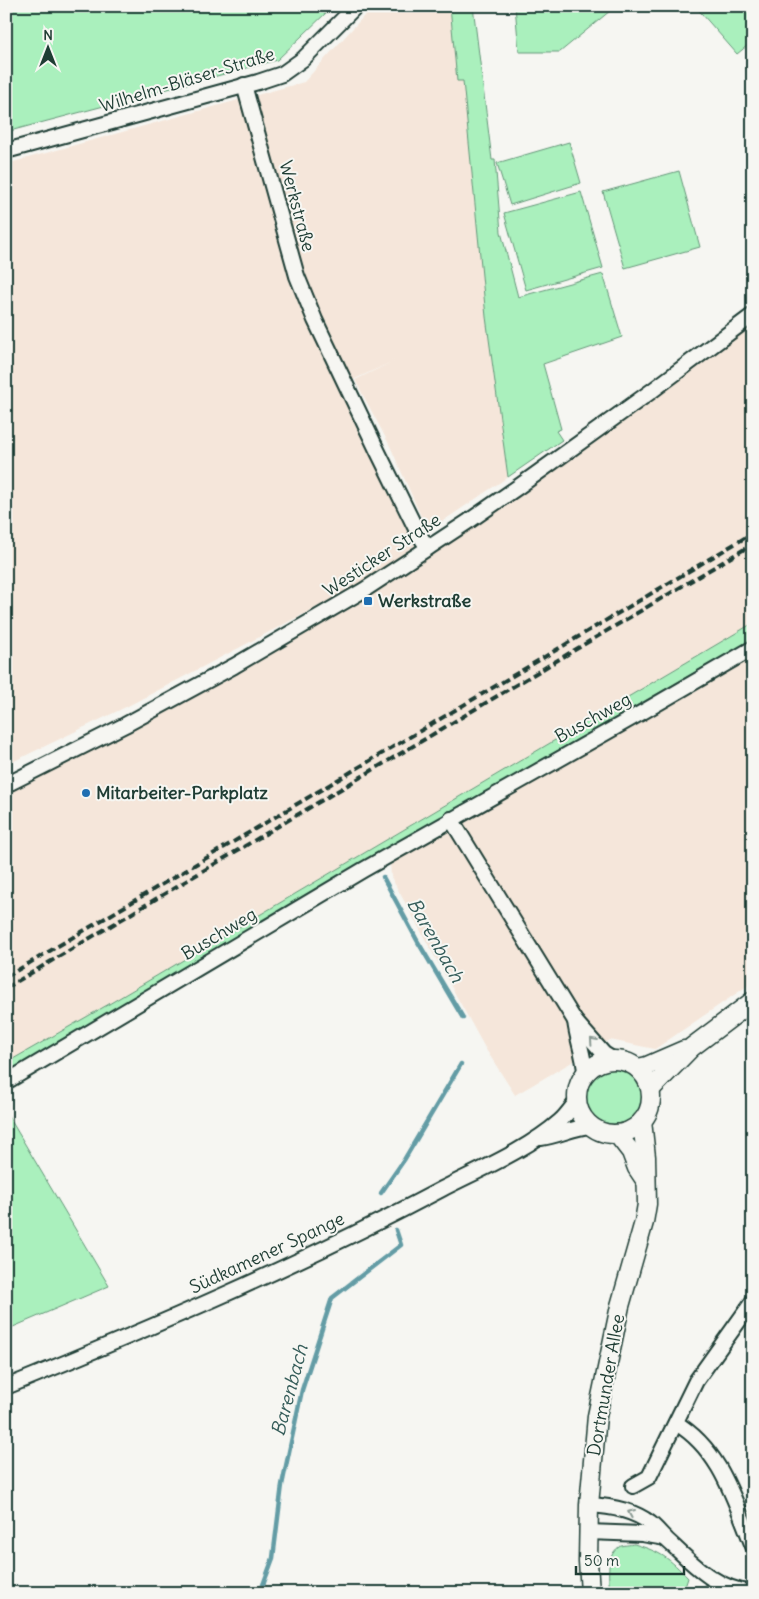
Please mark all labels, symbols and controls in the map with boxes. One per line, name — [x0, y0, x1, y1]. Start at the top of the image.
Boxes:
north arrow — [22, 22, 72, 72]
text: N — [43, 26, 53, 44]
street label: Wilhelm-Bläser-Straße — [96, 42, 277, 117]
street label: Werkstraße — [274, 158, 321, 254]
street label: Westicker Straße — [318, 508, 445, 601]
place label: Werkstraße — [378, 589, 471, 612]
marker: Werkstraße — [362, 595, 374, 607]
street label: Buschweg — [551, 687, 635, 748]
place label: Mitarbeiter-Parkplatz — [96, 781, 268, 804]
marker: Mitarbeiter-Parkplatz — [80, 787, 92, 799]
water label: Barenbach — [402, 893, 470, 987]
street label: Buschweg — [177, 902, 261, 965]
one-way arrow — [590, 1038, 599, 1047]
street label: Südkamener Spange — [186, 1207, 348, 1299]
street label: Dortmunder Allee — [582, 1312, 629, 1458]
water label: Barenbach — [265, 1341, 313, 1438]
one-way arrow — [627, 1509, 636, 1520]
scale bar — [576, 1544, 684, 1576]
text: 50 m — [584, 1551, 619, 1570]

